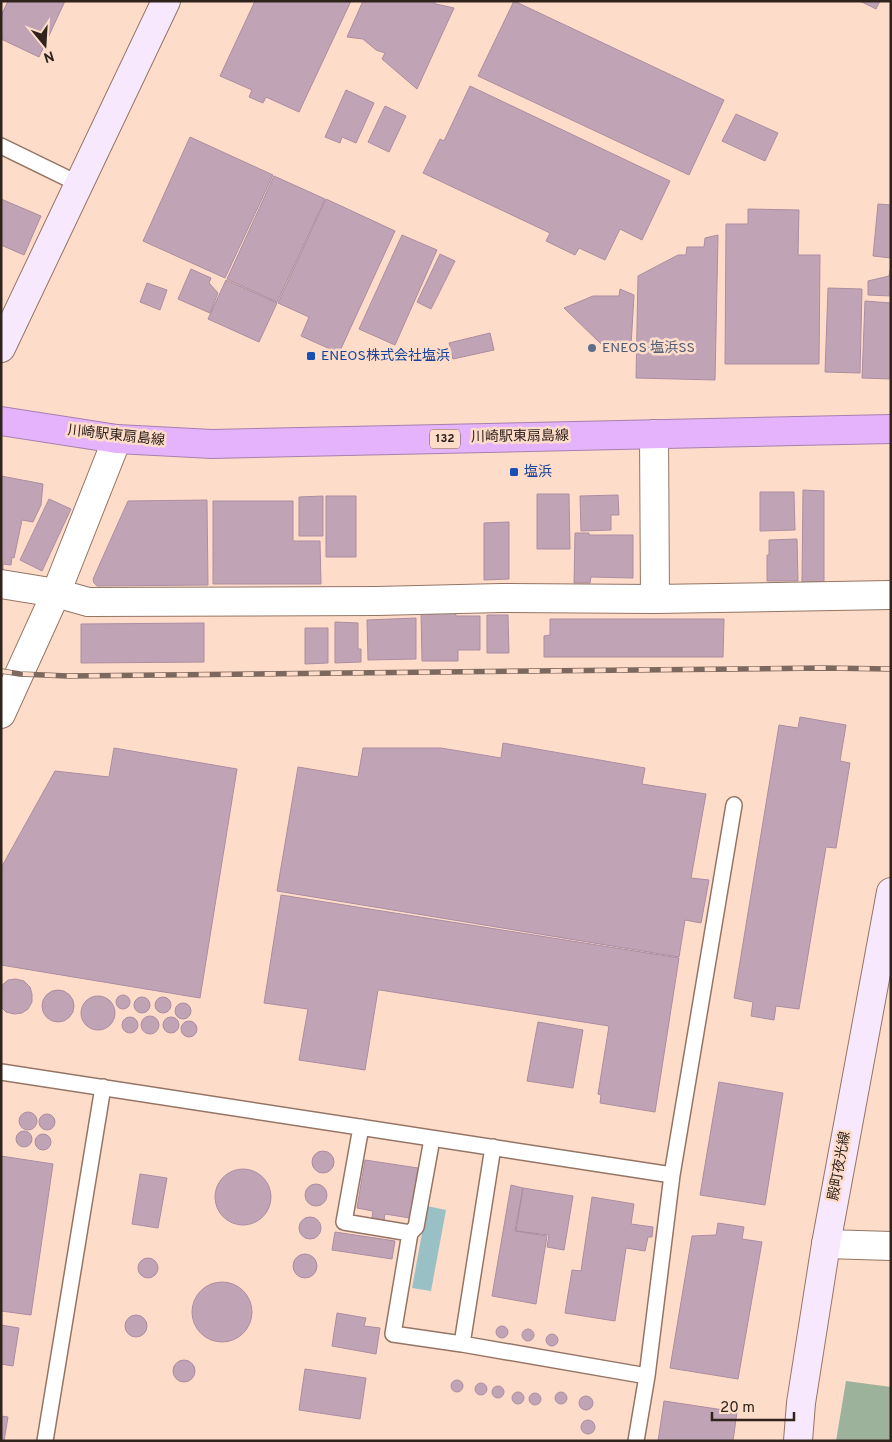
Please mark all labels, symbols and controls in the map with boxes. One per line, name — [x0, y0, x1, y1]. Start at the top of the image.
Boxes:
north arrow — [20, 20, 70, 70]
text: N — [41, 46, 56, 66]
place label: ENEOS 塩浜SS — [602, 339, 695, 357]
marker: ENEOS 塩浜SS — [586, 342, 598, 354]
place label: ENEOS株式会社塩浜 — [321, 347, 450, 365]
marker: ENEOS株式会社塩浜 — [305, 350, 317, 362]
street label: 川崎駅東扇島線 — [66, 422, 166, 450]
street label: 川崎駅東扇島線 — [471, 428, 569, 446]
road number: 132 — [430, 429, 460, 448]
place label: 塩浜 — [524, 463, 552, 481]
marker: 塩浜 — [508, 466, 520, 478]
street label: 殿町夜光線 — [826, 1130, 854, 1202]
scale bar — [712, 1390, 794, 1422]
text: 20 m — [720, 1399, 755, 1418]

